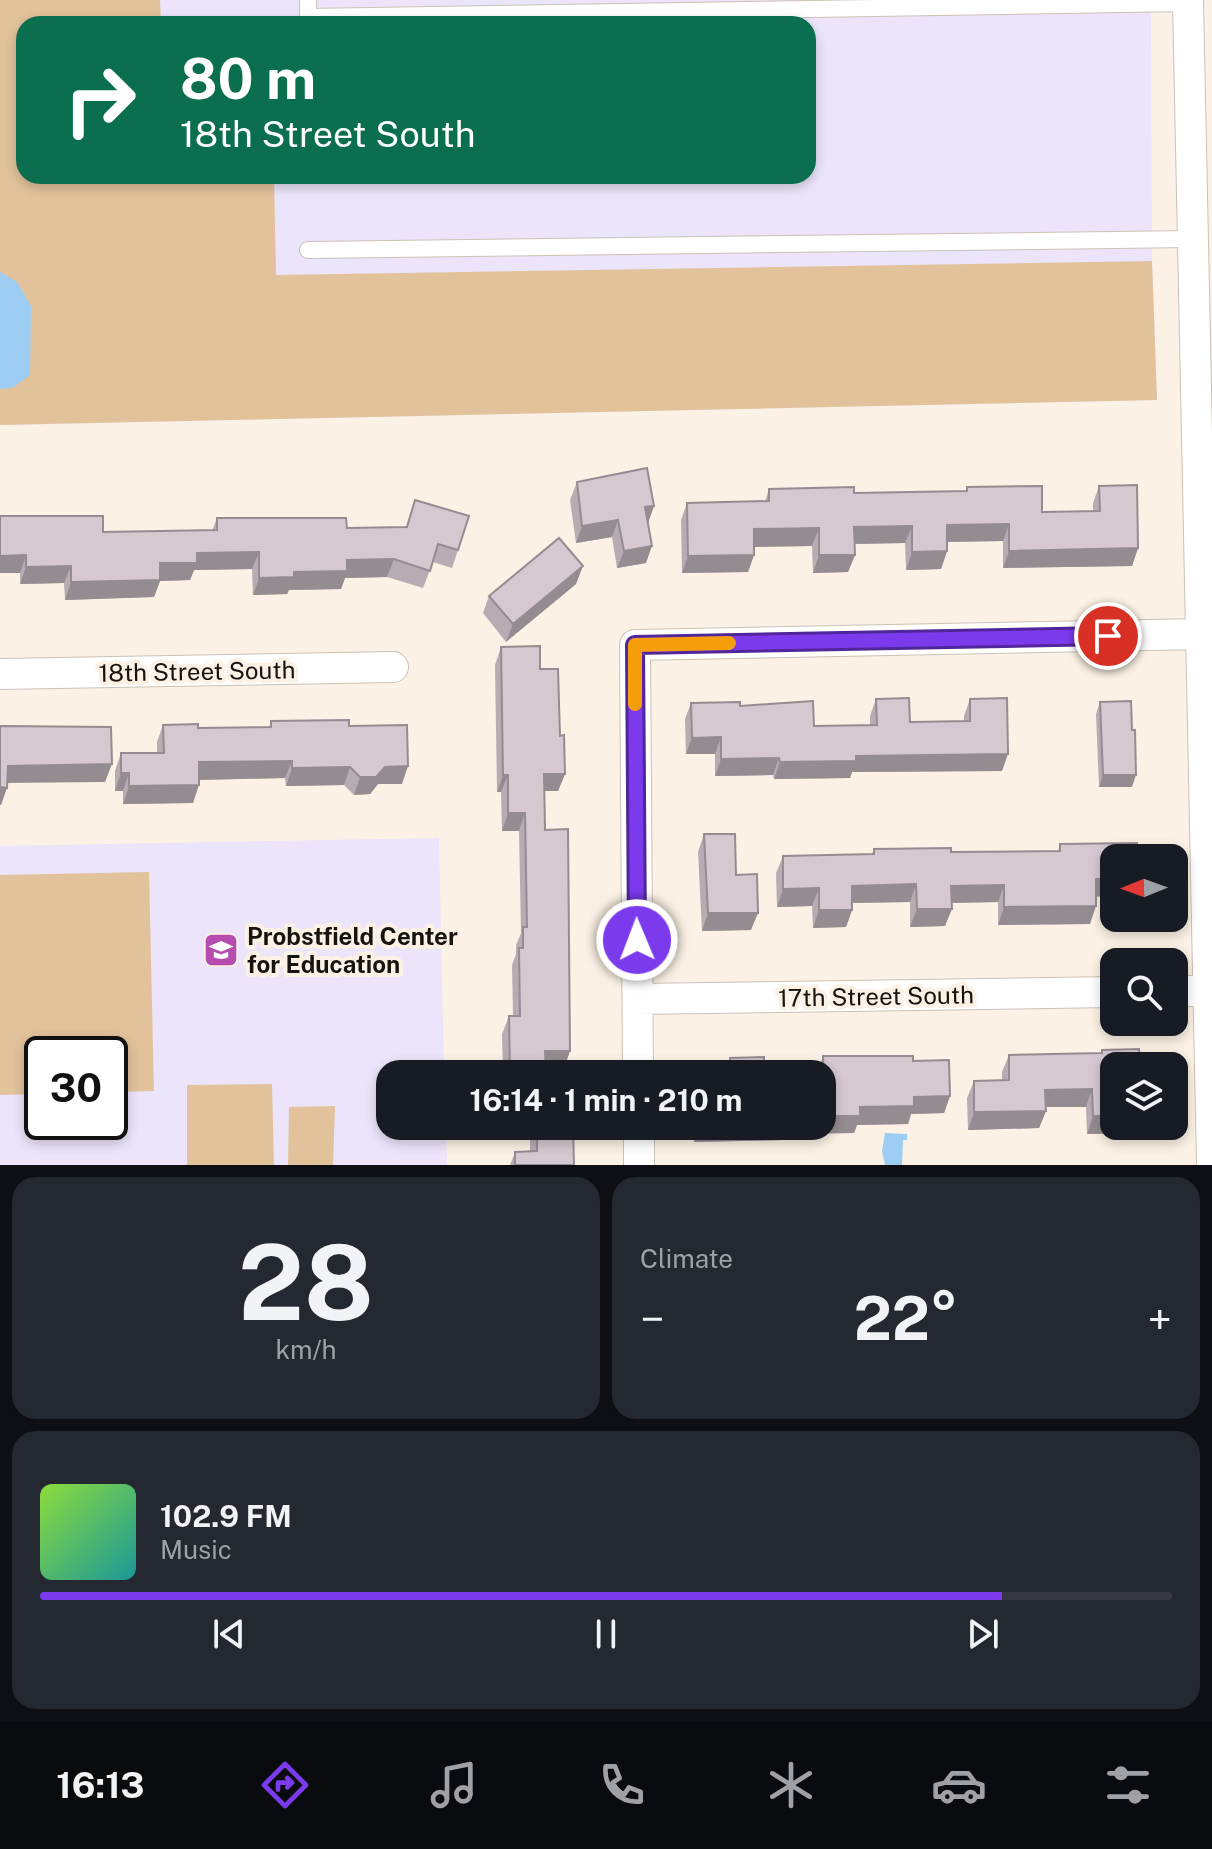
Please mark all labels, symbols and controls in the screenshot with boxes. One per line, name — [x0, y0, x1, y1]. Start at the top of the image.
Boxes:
text: 80 m — [180, 46, 316, 112]
icon: right — [48, 48, 152, 152]
text: 18th Street South — [180, 113, 475, 155]
pin — [1074, 602, 1142, 670]
icon: arrive — [1086, 614, 1130, 658]
street label: 18th Street South — [98, 655, 296, 687]
north arrow — [1100, 844, 1188, 932]
map controls — [1100, 844, 1188, 1140]
position arrow — [595, 898, 679, 982]
place label: Probstfield Center for Education — [247, 922, 458, 978]
school or university icon: Probstfield Center for Education — [202, 931, 240, 969]
button: search — [1100, 948, 1188, 1036]
street label: 17th Street South — [778, 980, 974, 1012]
speed limit sign: 30 — [24, 1036, 128, 1140]
button: layers — [1100, 1052, 1188, 1140]
text: 16:14 · 1 min · 210 m — [470, 1082, 742, 1118]
text: 28 — [238, 1221, 374, 1343]
text: Climate — [640, 1243, 733, 1274]
text: 22° — [854, 1283, 958, 1354]
text: − — [640, 1293, 664, 1345]
text: + — [1148, 1293, 1172, 1345]
text: km/h — [275, 1334, 337, 1365]
text: 102.9 FM — [160, 1498, 292, 1534]
text: Music — [160, 1534, 232, 1565]
icon: previous — [207, 1612, 251, 1656]
icon: pause — [584, 1612, 628, 1656]
icon: next — [961, 1612, 1005, 1656]
icon: directions — [257, 1757, 313, 1813]
icon: music — [426, 1757, 482, 1813]
icon: phone — [594, 1757, 650, 1813]
icon: climate — [763, 1757, 819, 1813]
icon: car — [931, 1757, 987, 1813]
icon: filters — [1100, 1757, 1156, 1813]
text: 16:13 — [56, 1764, 145, 1806]

